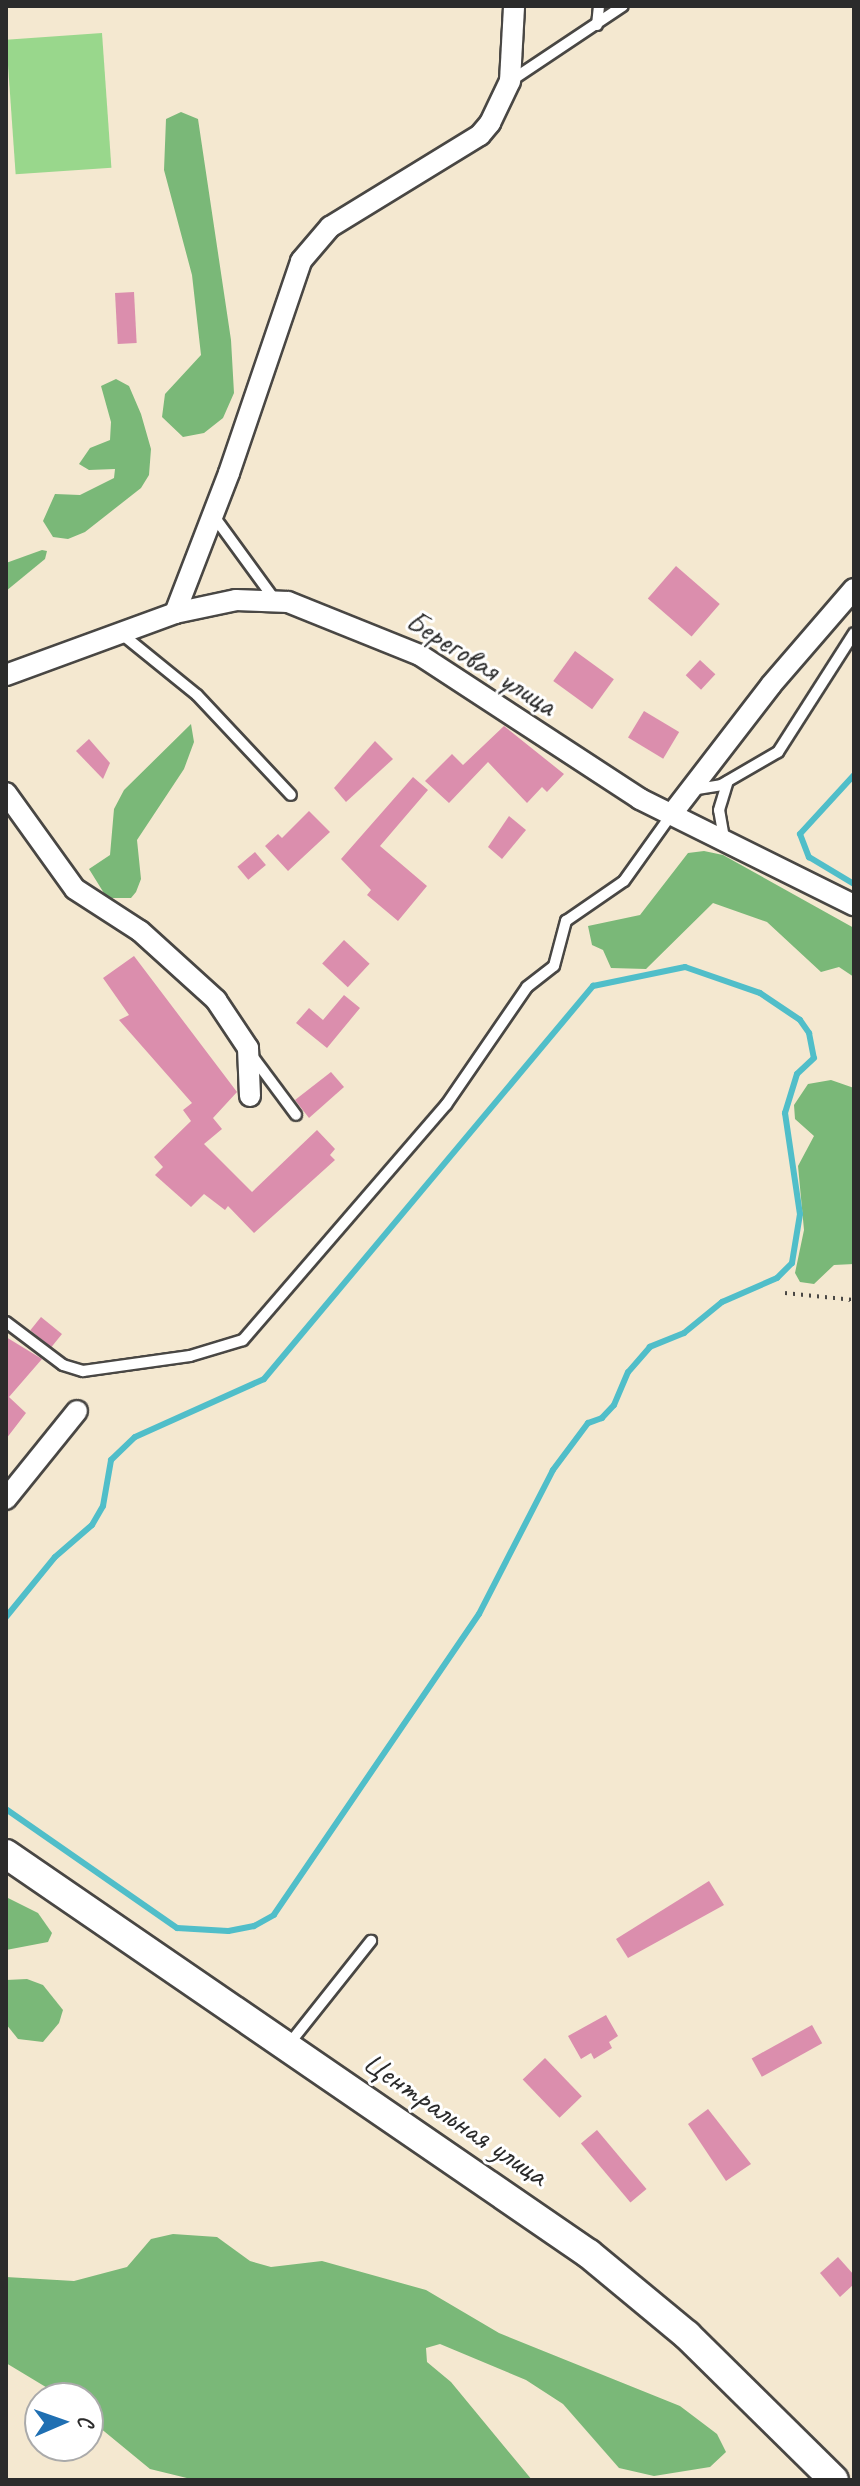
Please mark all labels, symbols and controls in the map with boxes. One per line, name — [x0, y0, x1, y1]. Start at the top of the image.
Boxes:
street label: Береговая улица — [398, 601, 564, 725]
street label: Центральная улица — [355, 2043, 555, 2195]
north arrow — [24, 2382, 104, 2462]
text: С — [72, 2415, 100, 2427]

